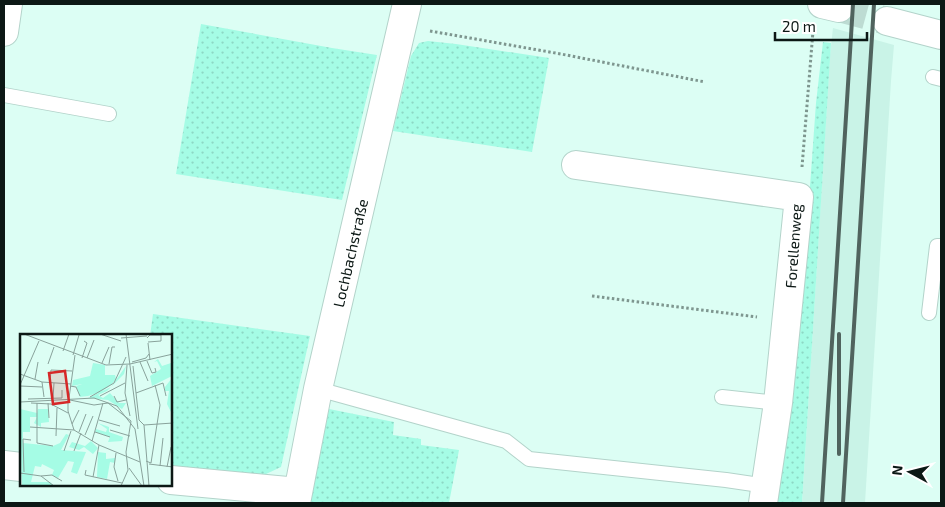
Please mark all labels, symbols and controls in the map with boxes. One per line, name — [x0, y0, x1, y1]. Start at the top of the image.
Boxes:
scale bar — [775, 10, 868, 42]
text: 20 m — [782, 17, 816, 35]
street label: Lochbachstraße — [329, 197, 371, 309]
street label: Forellenweg — [781, 203, 805, 289]
inset map — [20, 334, 172, 487]
north arrow — [885, 447, 935, 497]
text: N — [888, 464, 906, 476]

